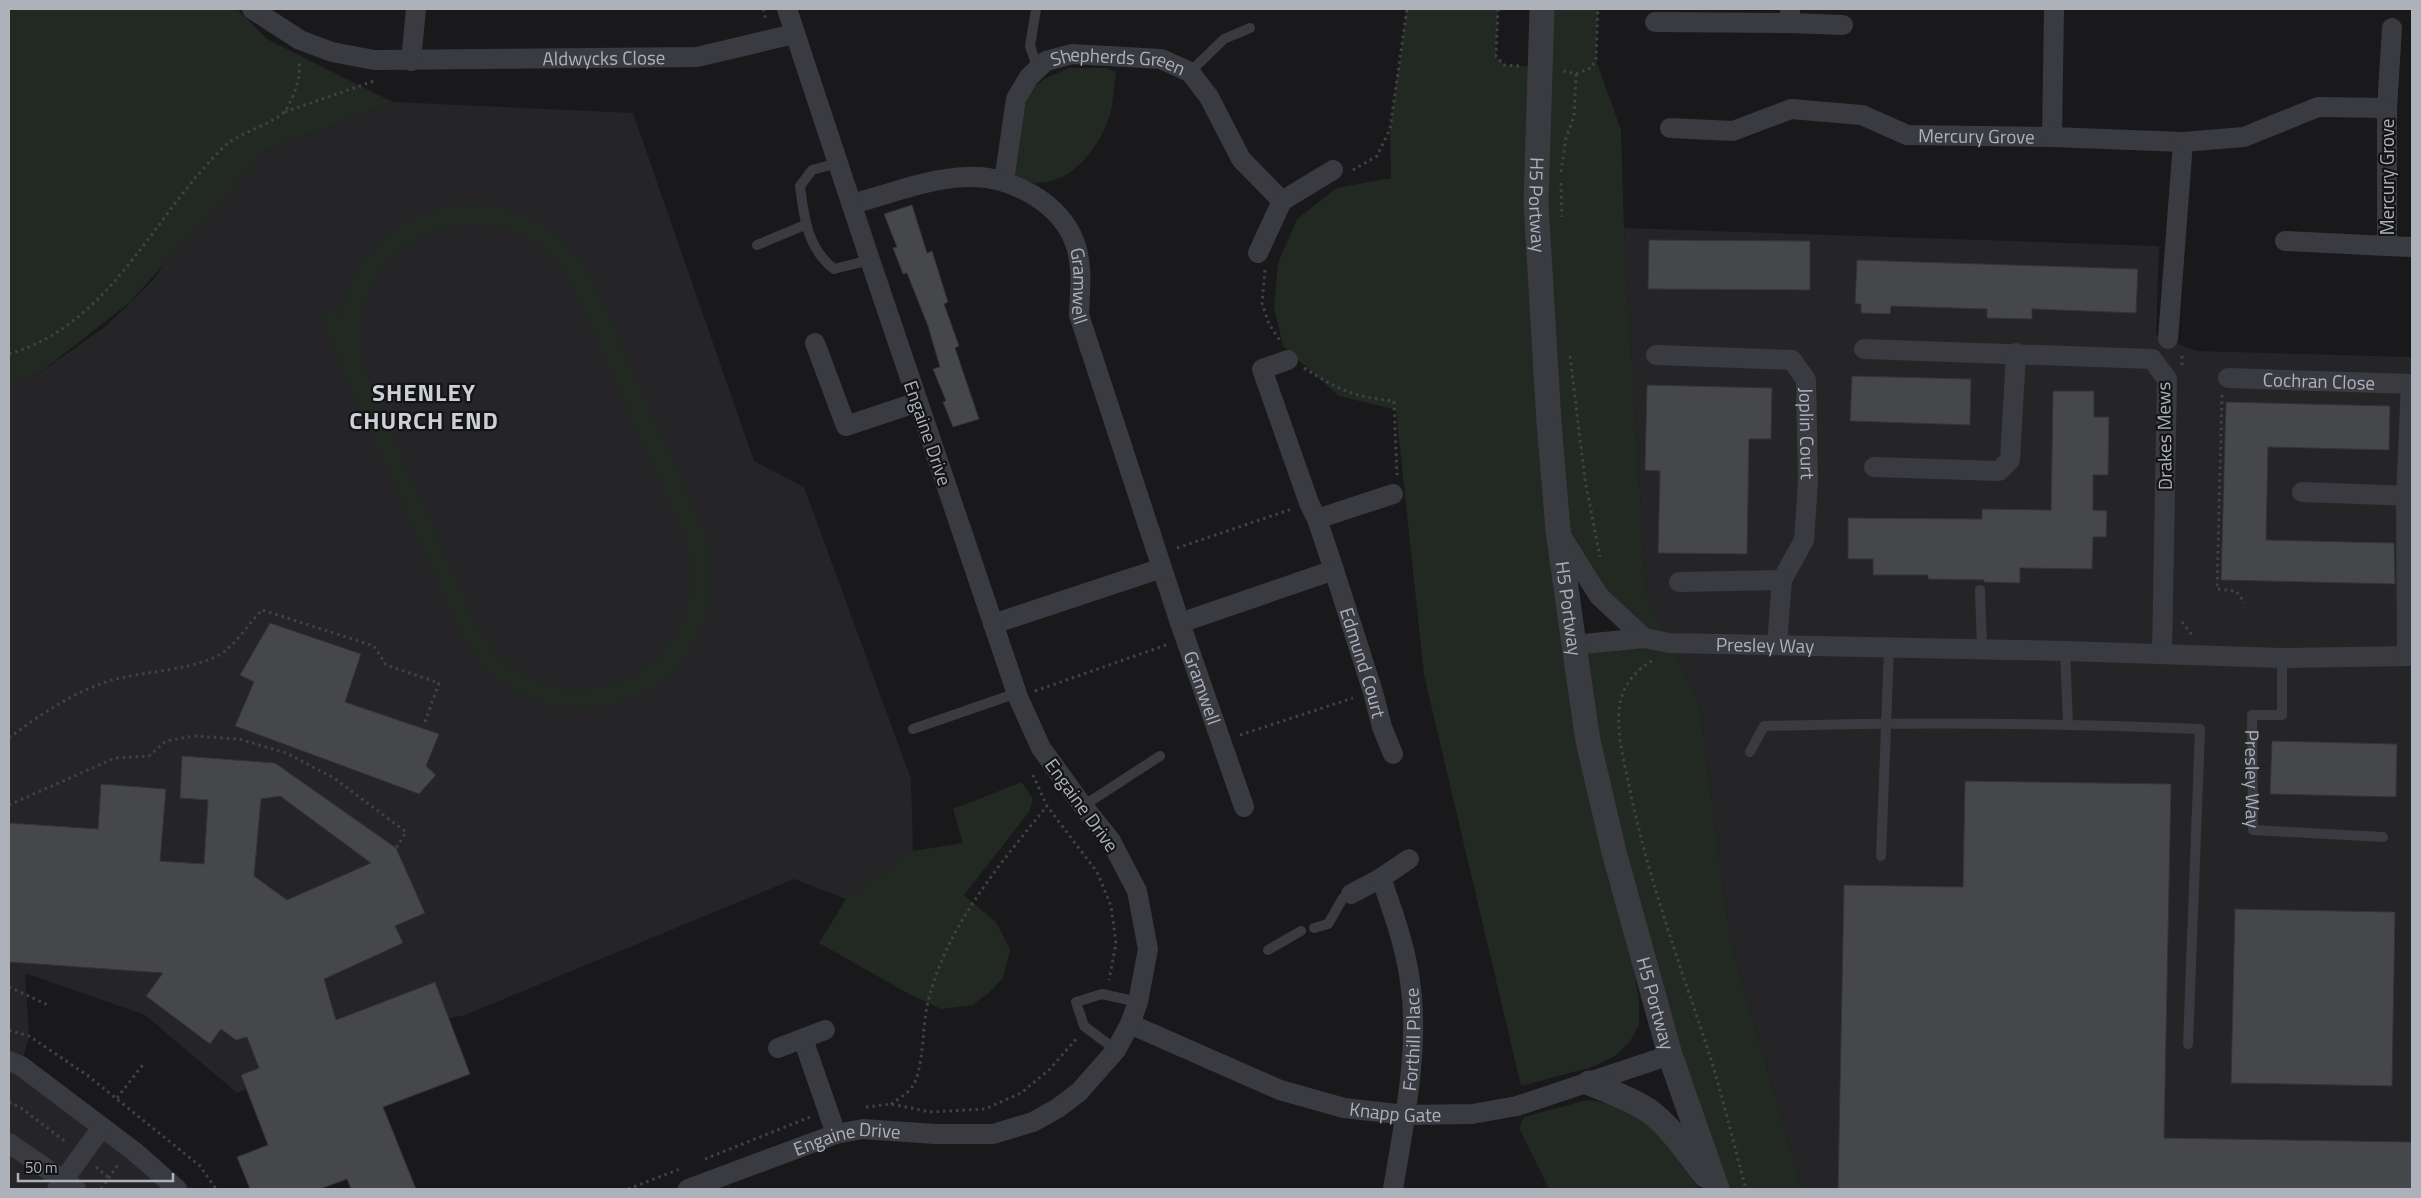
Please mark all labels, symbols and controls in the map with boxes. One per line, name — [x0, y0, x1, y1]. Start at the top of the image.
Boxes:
street label: Shepherds Green — [1047, 39, 1191, 82]
street label: Aldwycks Close — [542, 42, 666, 72]
street label: Mercury Grove — [2372, 119, 2401, 235]
street label: Mercury Grove — [1918, 120, 2035, 151]
street label: H5 Portway — [1522, 157, 1554, 253]
street label: Gramwell — [1063, 245, 1096, 328]
street label: Cochran Close — [2262, 364, 2376, 397]
district label: SHENLEY CHURCH END — [349, 374, 499, 438]
street label: Engaine Drive — [897, 376, 960, 489]
street label: Drakes Mews — [2148, 381, 2179, 490]
street label: Joplin Court — [1792, 387, 1823, 480]
street label: H5 Portway — [1548, 559, 1590, 658]
street label: Edmund Court — [1333, 603, 1394, 721]
street label: Presley Way — [1716, 629, 1815, 660]
street label: Gramwell — [1177, 647, 1229, 728]
street label: Presley Way — [2238, 730, 2268, 828]
street label: Engaine Drive — [1038, 752, 1126, 858]
street label: H5 Portway — [1630, 954, 1683, 1053]
street label: Forthill Place — [1394, 986, 1427, 1093]
street label: Knapp Gate — [1348, 1094, 1442, 1129]
street label: Engaine Drive — [789, 1114, 901, 1163]
scale bar — [18, 1150, 172, 1182]
text: 50 m — [25, 1156, 58, 1179]

